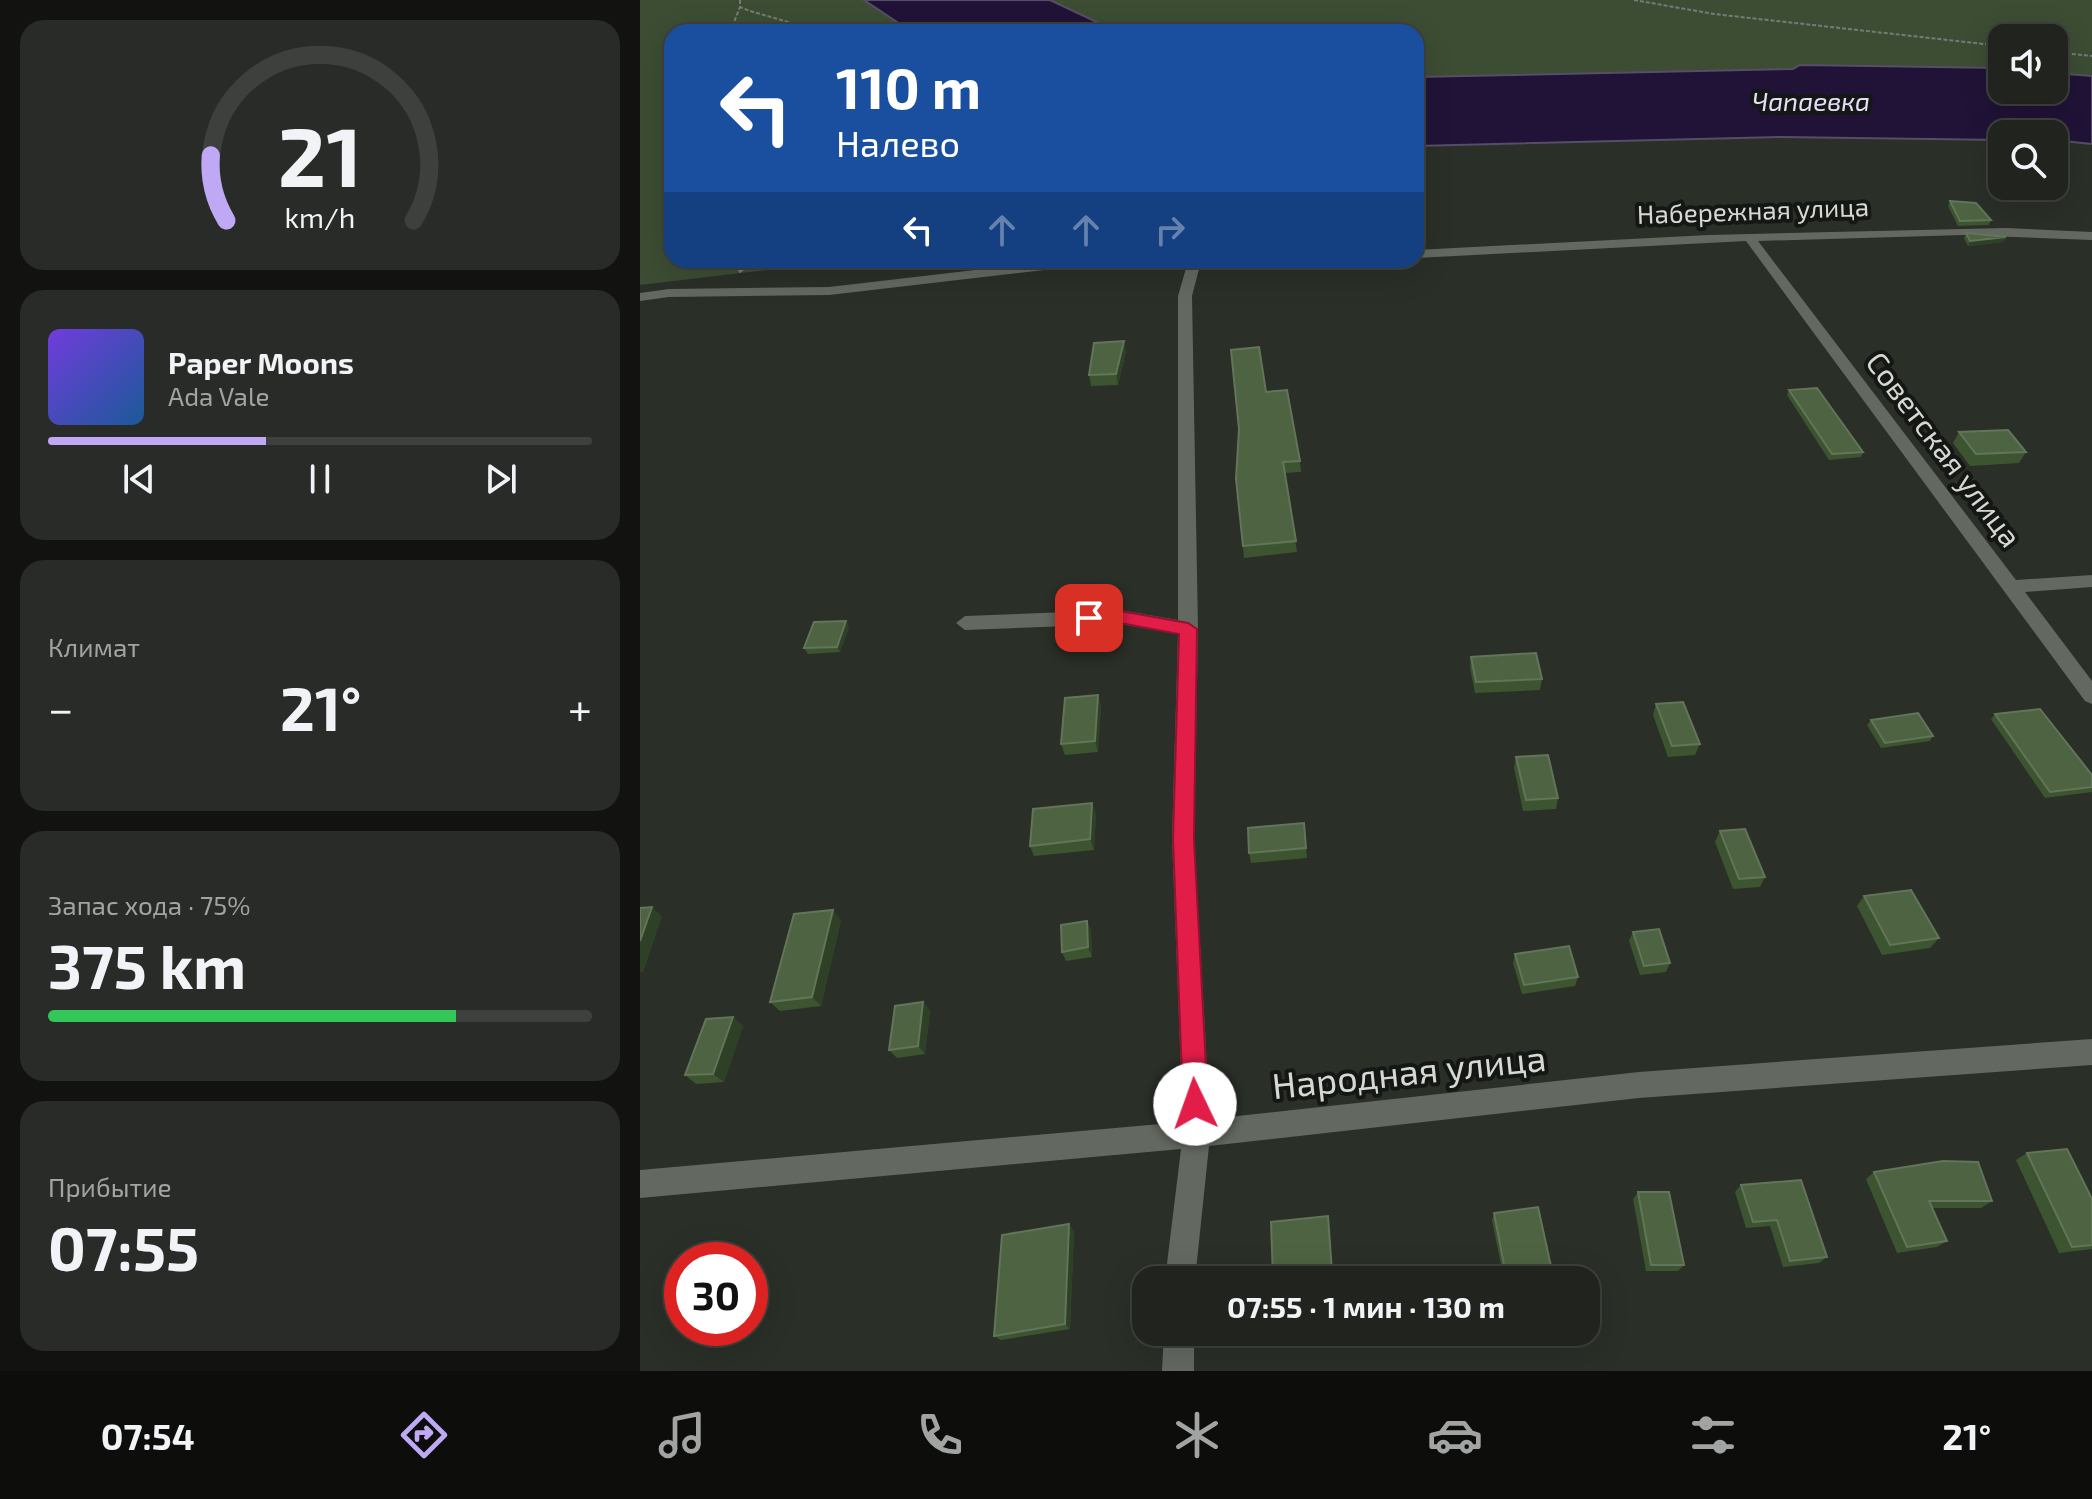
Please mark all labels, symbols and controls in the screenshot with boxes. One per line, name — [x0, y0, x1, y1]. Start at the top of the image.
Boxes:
map controls — [1988, 24, 2068, 200]
button: sound — [1988, 24, 2068, 104]
text: 110 m — [836, 53, 981, 120]
icon: left — [704, 56, 808, 160]
water label: Чапаевка — [1752, 85, 1870, 116]
text: 21 — [278, 104, 362, 204]
button: search — [1988, 120, 2068, 200]
text: Налево — [836, 121, 960, 164]
street label: Набережная улица — [1636, 190, 1870, 230]
text: km/h — [285, 199, 355, 234]
icon: left — [896, 208, 940, 252]
icon: ahead — [980, 208, 1024, 252]
icon: ahead — [1064, 208, 1108, 252]
icon: right — [1148, 208, 1192, 252]
text: Paper Moons — [168, 344, 354, 380]
street label: Советская улица — [1859, 344, 2030, 554]
text: Ada Vale — [168, 380, 270, 411]
icon: previous — [117, 457, 161, 501]
icon: pause — [298, 457, 342, 501]
icon: next — [479, 457, 523, 501]
pin — [1055, 584, 1123, 652]
icon: arrive — [1067, 596, 1111, 640]
text: Климат — [48, 631, 140, 662]
text: 21° — [280, 671, 361, 743]
text: − — [48, 681, 74, 734]
text: + — [568, 681, 592, 734]
text: Запас хода · 75% — [48, 889, 250, 920]
text: 375 km — [48, 929, 246, 1001]
street label: Народная улица — [1270, 1035, 1548, 1107]
position arrow — [1153, 1062, 1237, 1146]
text: Прибытие — [48, 1171, 172, 1202]
text: 07:55 — [48, 1211, 199, 1283]
speed limit sign: 30 — [664, 1242, 768, 1346]
text: 07:55 · 1 мин · 130 m — [1227, 1288, 1505, 1324]
icon: directions — [396, 1407, 452, 1463]
icon: music — [654, 1407, 710, 1463]
icon: phone — [912, 1407, 968, 1463]
icon: climate — [1169, 1407, 1225, 1463]
icon: car — [1427, 1407, 1483, 1463]
icon: filters — [1685, 1407, 1741, 1463]
text: 07:54 — [101, 1414, 195, 1457]
text: 21° — [1942, 1414, 1991, 1457]

